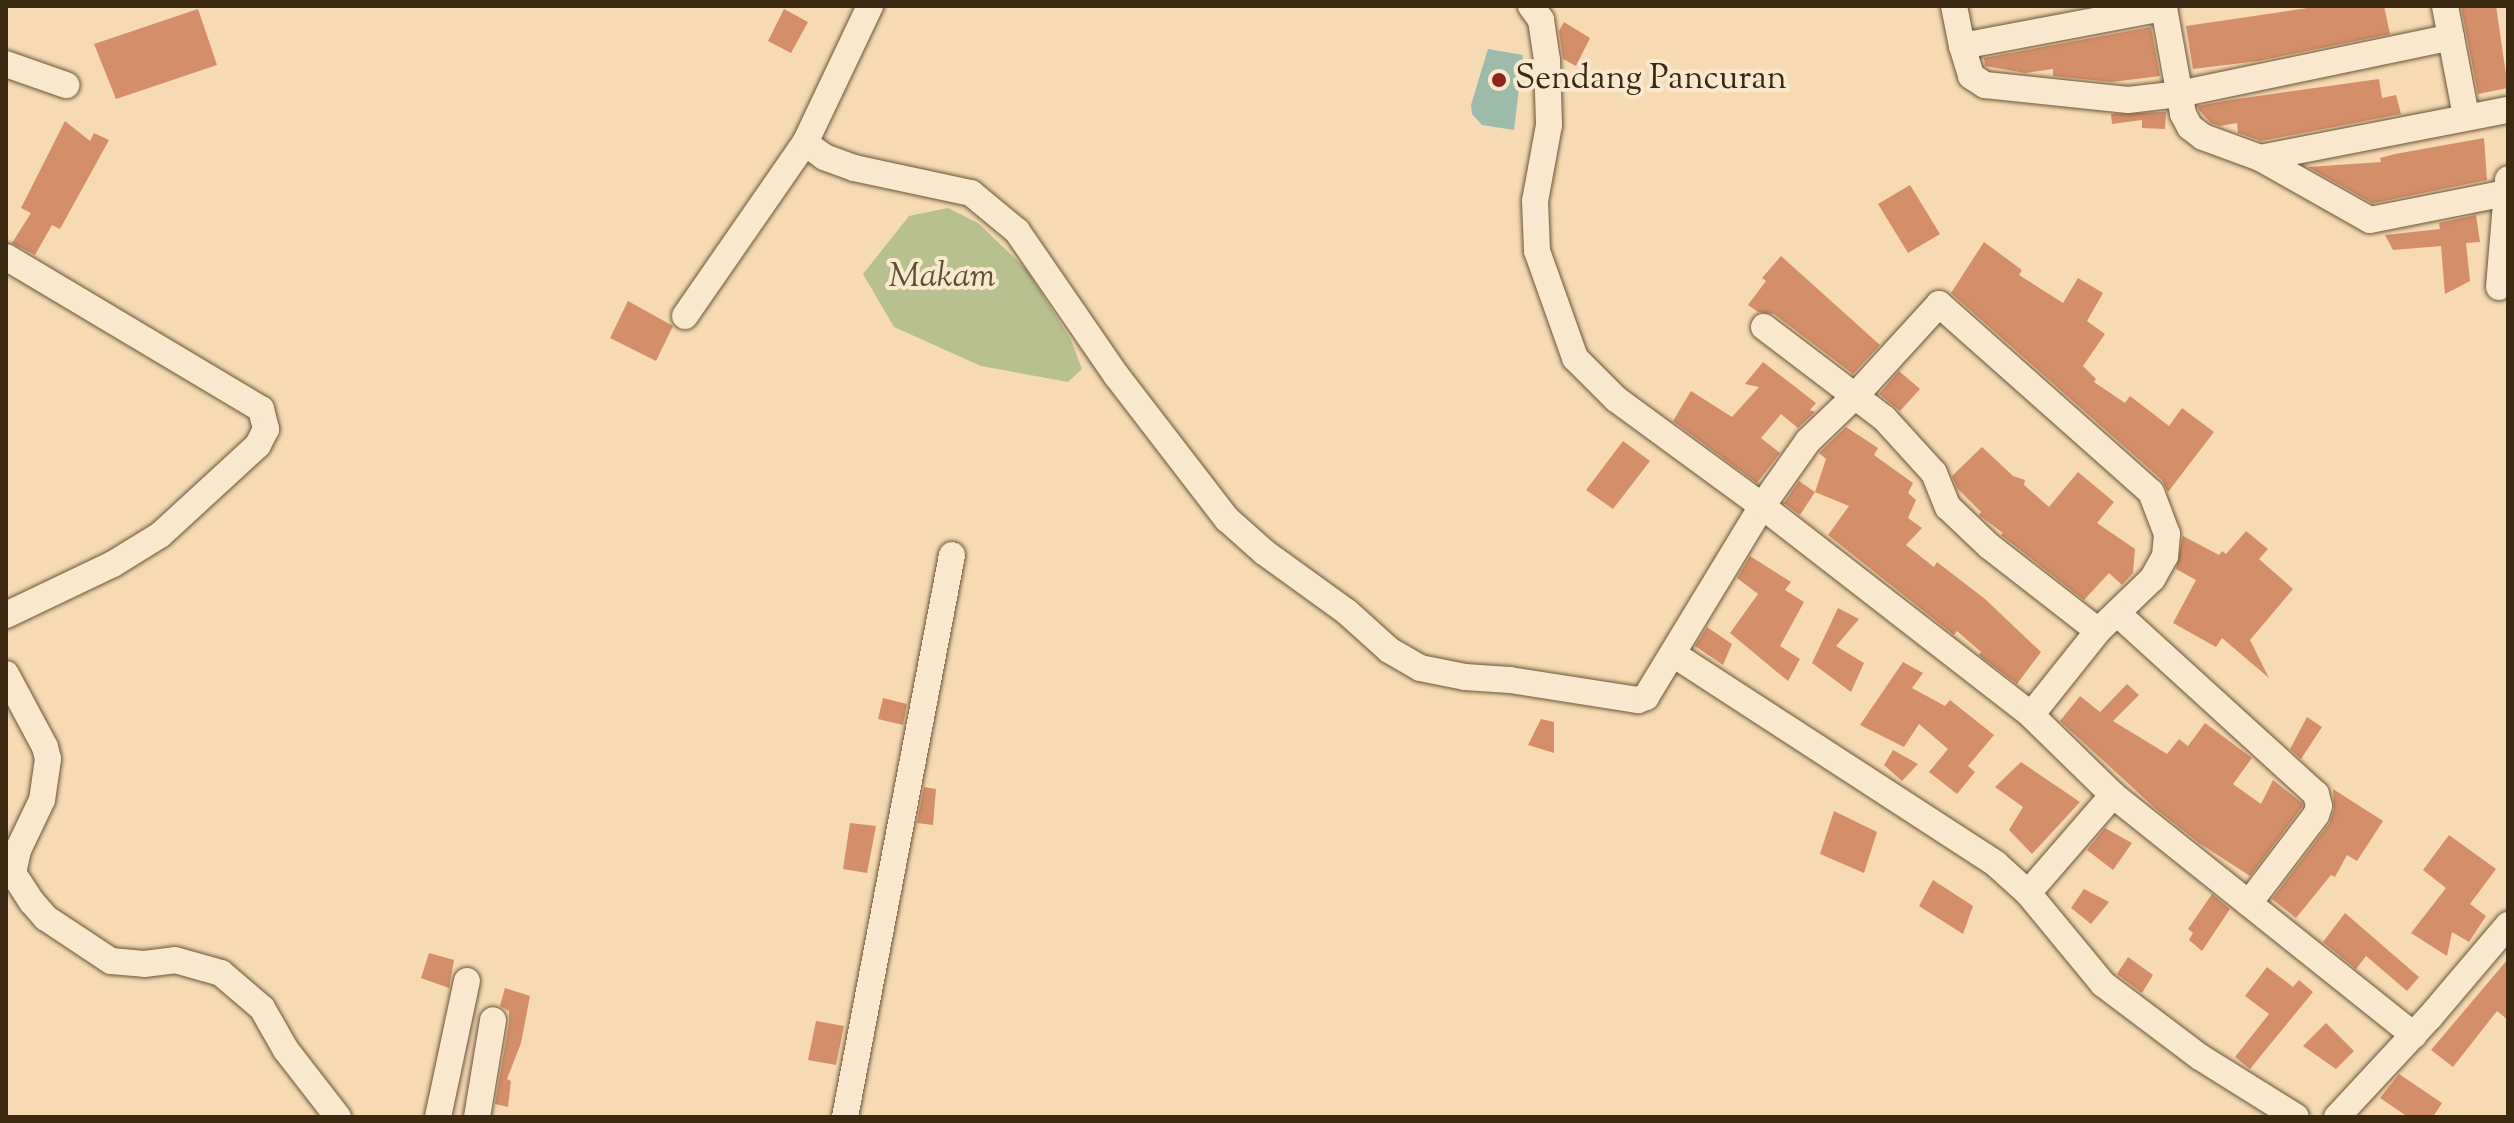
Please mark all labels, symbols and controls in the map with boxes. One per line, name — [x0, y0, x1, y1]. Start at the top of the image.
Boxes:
place label: Sendang Pancuran — [1515, 60, 1787, 100]
marker: Sendang Pancuran — [1490, 71, 1508, 89]
park label: Makam — [888, 258, 996, 298]

